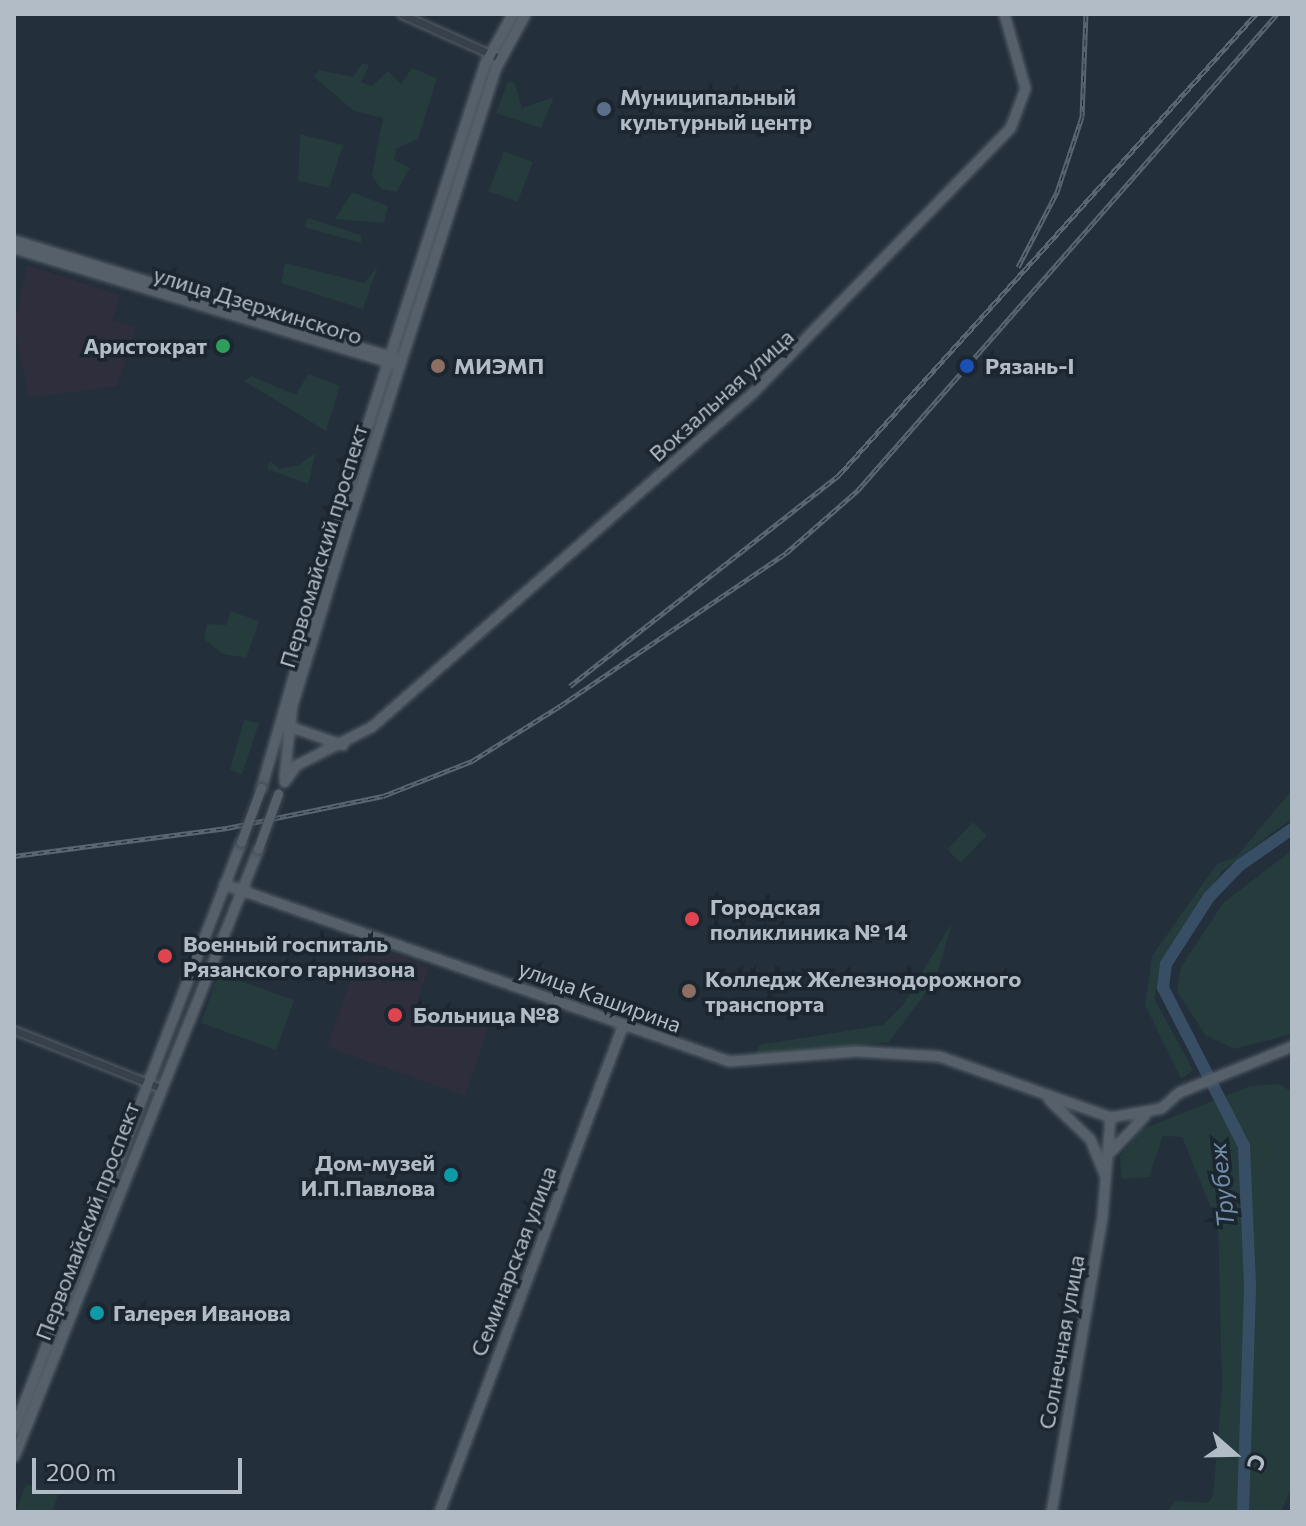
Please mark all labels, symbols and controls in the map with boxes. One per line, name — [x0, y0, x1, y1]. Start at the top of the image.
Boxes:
place label: Муниципальный культурный центр — [620, 83, 812, 134]
marker: Муниципальный культурный центр — [595, 100, 613, 118]
street label: улица Дзержинского — [150, 261, 366, 349]
street label: Вокзальная улица — [643, 323, 799, 467]
place label: Аристократ — [84, 333, 207, 359]
marker: Аристократ — [214, 337, 232, 355]
place label: МИЭМП — [454, 353, 544, 379]
place label: Рязань-I — [985, 353, 1074, 379]
marker: Рязань-I — [956, 355, 978, 377]
marker: МИЭМП — [429, 357, 447, 375]
street label: Первомайский проспект — [273, 421, 373, 671]
place label: Городская поликлиника № 14 — [710, 893, 908, 944]
marker: Городская поликлиника № 14 — [681, 908, 703, 930]
place label: Военный госпиталь Рязанского гарнизона — [183, 930, 415, 982]
marker: Военный госпиталь Рязанского гарнизона — [154, 945, 176, 967]
street label: улица Каширина — [515, 954, 685, 1038]
place label: Колледж Железнодорожного транспорта — [705, 965, 1021, 1016]
marker: Колледж Железнодорожного транспорта — [680, 982, 698, 1000]
place label: Больница №8 — [413, 1002, 559, 1028]
marker: Больница №8 — [384, 1004, 406, 1026]
street label: Первомайский проспект — [29, 1098, 145, 1344]
water label: Трубеж — [1202, 1141, 1240, 1229]
place label: Дом-музей И.П.Павлова — [301, 1149, 435, 1200]
street label: Семинарская улица — [465, 1162, 561, 1360]
marker: Дом-музей И.П.Павлова — [442, 1166, 460, 1184]
street label: Солнечная улица — [1033, 1253, 1089, 1431]
place label: Галерея Иванова — [113, 1300, 291, 1326]
marker: Галерея Иванова — [88, 1304, 106, 1322]
north arrow — [1194, 1414, 1274, 1494]
scale bar — [36, 1442, 246, 1492]
text: С — [1242, 1451, 1272, 1474]
text: 200 m — [46, 1457, 116, 1486]

